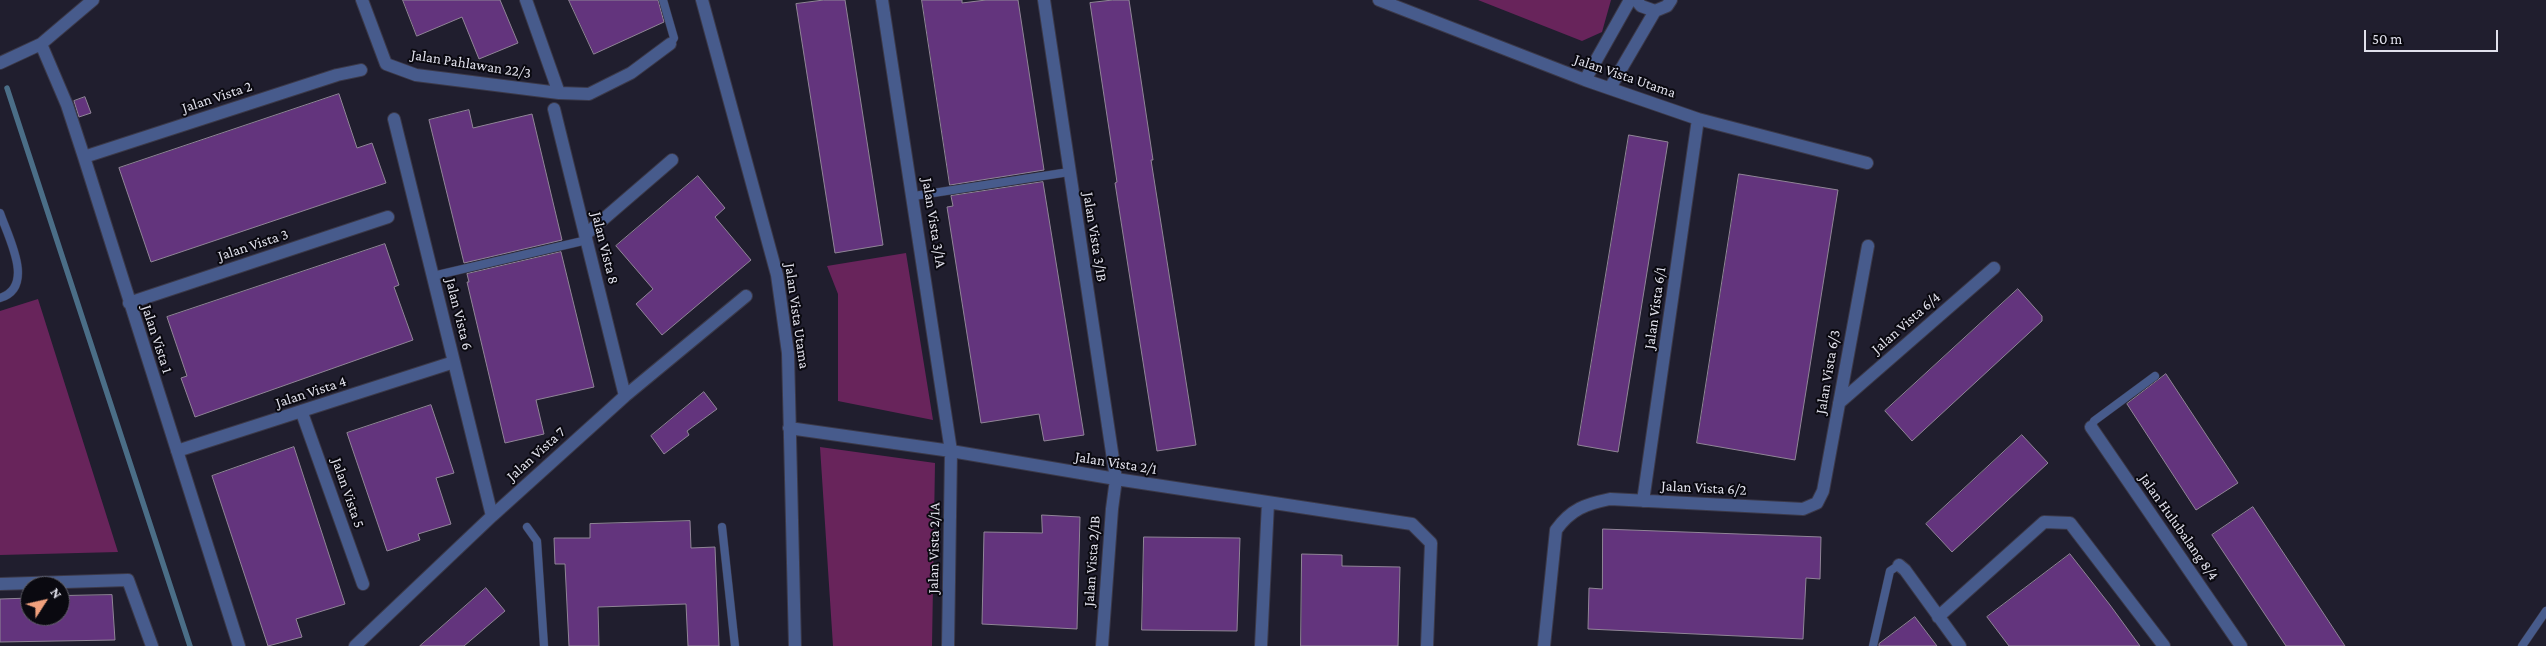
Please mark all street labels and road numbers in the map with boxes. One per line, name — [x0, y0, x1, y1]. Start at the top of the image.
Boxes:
street label: Jalan Pahlawan 22/3 — [410, 46, 532, 82]
street label: Jalan Vista Utama — [1572, 50, 1678, 102]
street label: Jalan Vista 2 — [179, 77, 255, 117]
street label: Jalan Vista 3/1A — [918, 177, 950, 269]
street label: Jalan Vista 3/1B — [1079, 191, 1111, 283]
street label: Jalan Vista 8 — [587, 210, 623, 286]
street label: Jalan Vista 3 — [215, 225, 291, 265]
street label: Jalan Vista Utama — [781, 262, 813, 370]
street label: Jalan Vista 6/1 — [1640, 266, 1670, 350]
street label: Jalan Vista 6 — [441, 276, 477, 352]
street label: Jalan Vista 6/4 — [1868, 288, 1944, 358]
street label: Jalan Vista 1 — [137, 303, 177, 375]
street label: Jalan Vista 6/3 — [1812, 328, 1844, 416]
street label: Jalan Vista 4 — [273, 372, 349, 412]
street label: Jalan Vista 7 — [503, 423, 569, 485]
street label: Jalan Vista 2/1 — [1074, 448, 1158, 478]
street label: Jalan Vista 5 — [328, 456, 368, 530]
street label: Jalan Hulubalang 8/4 — [2135, 470, 2223, 584]
street label: Jalan Vista 6/2 — [1661, 477, 1747, 499]
street label: Jalan Vista 2/1A — [924, 502, 944, 594]
street label: Jalan Vista 2/1B — [1080, 515, 1104, 607]

